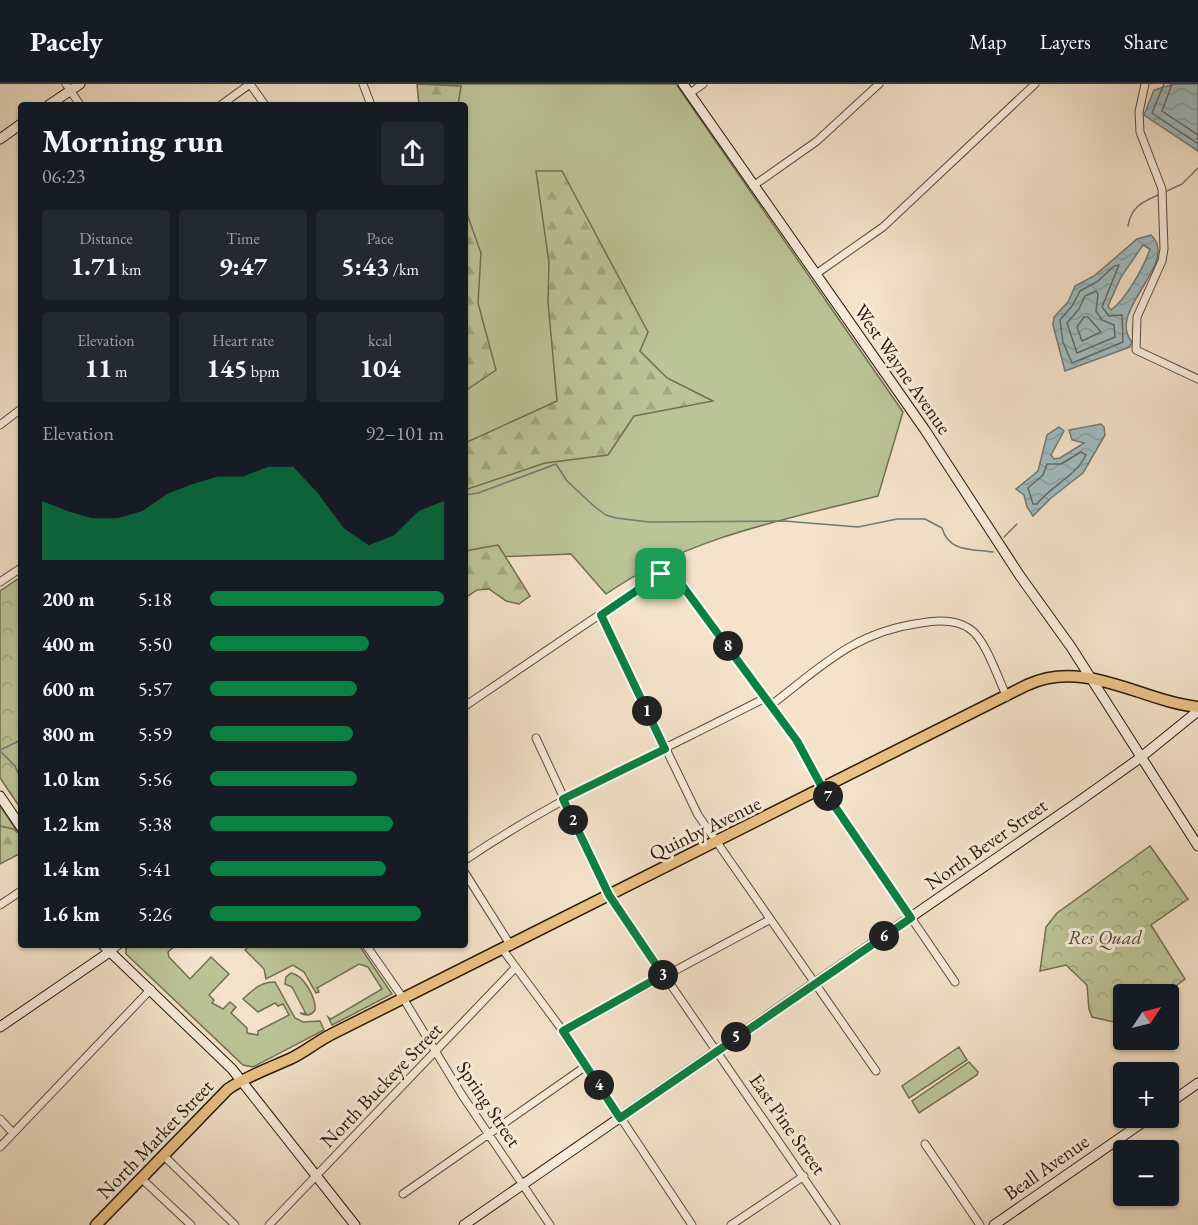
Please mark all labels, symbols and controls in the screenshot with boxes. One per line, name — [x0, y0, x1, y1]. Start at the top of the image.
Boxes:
text: Pacely — [30, 23, 103, 59]
text: Map — [969, 28, 1007, 55]
text: Layers — [1040, 28, 1091, 55]
text: Share — [1124, 28, 1168, 55]
text: Morning run — [42, 119, 224, 162]
button: share — [381, 122, 444, 185]
text: 06:23 — [42, 163, 85, 189]
text: Distance — [79, 228, 133, 249]
text: Time — [226, 228, 260, 249]
text: Pace — [367, 228, 393, 249]
text: 1.71 — [71, 249, 118, 283]
text: 9:47 — [219, 249, 267, 283]
text: 5:43 — [341, 249, 390, 283]
text: km — [118, 259, 141, 280]
text: /km — [390, 259, 419, 280]
street label: West Wayne Avenue — [848, 299, 958, 439]
text: Elevation — [77, 330, 135, 351]
text: Heart rate — [212, 330, 274, 351]
text: kcal — [368, 330, 392, 351]
text: 11 — [84, 351, 112, 385]
text: 145 — [206, 351, 248, 385]
text: 104 — [359, 351, 401, 385]
text: m — [112, 361, 128, 382]
text: bpm — [248, 361, 280, 382]
text: Elevation — [42, 420, 114, 446]
text: 92–101 m — [365, 420, 444, 446]
pin — [635, 548, 686, 599]
icon: arrive — [644, 557, 677, 590]
text: 200 m — [42, 586, 95, 612]
text: 5:18 — [138, 586, 172, 612]
text: 400 m — [42, 631, 95, 657]
text: 5:50 — [138, 631, 172, 657]
pin: 8 — [713, 631, 743, 661]
text: 8 — [724, 635, 732, 656]
text: 600 m — [42, 676, 95, 702]
text: 5:57 — [138, 676, 172, 702]
pin: 1 — [632, 696, 662, 726]
text: 1 — [643, 700, 651, 721]
text: 800 m — [42, 721, 95, 747]
text: 5:59 — [138, 721, 172, 747]
text: 1.0 km — [42, 766, 100, 792]
text: 5:56 — [138, 766, 172, 792]
pin: 7 — [813, 781, 843, 811]
text: 7 — [824, 785, 832, 806]
street label: Quinby Avenue — [645, 790, 765, 866]
street label: North Bever Street — [920, 792, 1053, 896]
pin: 2 — [558, 805, 588, 835]
text: 2 — [569, 809, 577, 830]
text: 1.2 km — [42, 811, 100, 837]
text: 5:38 — [138, 811, 172, 837]
text: 1.4 km — [42, 856, 100, 882]
text: 5:41 — [138, 856, 172, 882]
text: 1.6 km — [42, 901, 100, 927]
text: 5:26 — [138, 901, 172, 927]
pin: 6 — [869, 921, 899, 951]
park label: Res Quad — [1068, 924, 1143, 950]
text: 6 — [880, 925, 888, 946]
pin: 3 — [648, 960, 678, 990]
text: 3 — [659, 964, 667, 985]
north arrow — [1113, 984, 1179, 1050]
map controls — [1113, 984, 1179, 1206]
street label: North Buckeye Street — [314, 1016, 448, 1153]
pin: 5 — [721, 1022, 751, 1052]
text: 5 — [732, 1026, 740, 1047]
street label: Spring Street — [451, 1056, 528, 1153]
button: + — [1113, 1062, 1179, 1128]
street label: East Pine Street — [744, 1068, 833, 1180]
pin: 4 — [584, 1070, 614, 1100]
street label: North Market Street — [91, 1073, 219, 1204]
text: 4 — [595, 1074, 603, 1095]
street label: Beall Avenue — [998, 1128, 1094, 1206]
button: − — [1113, 1140, 1179, 1206]

